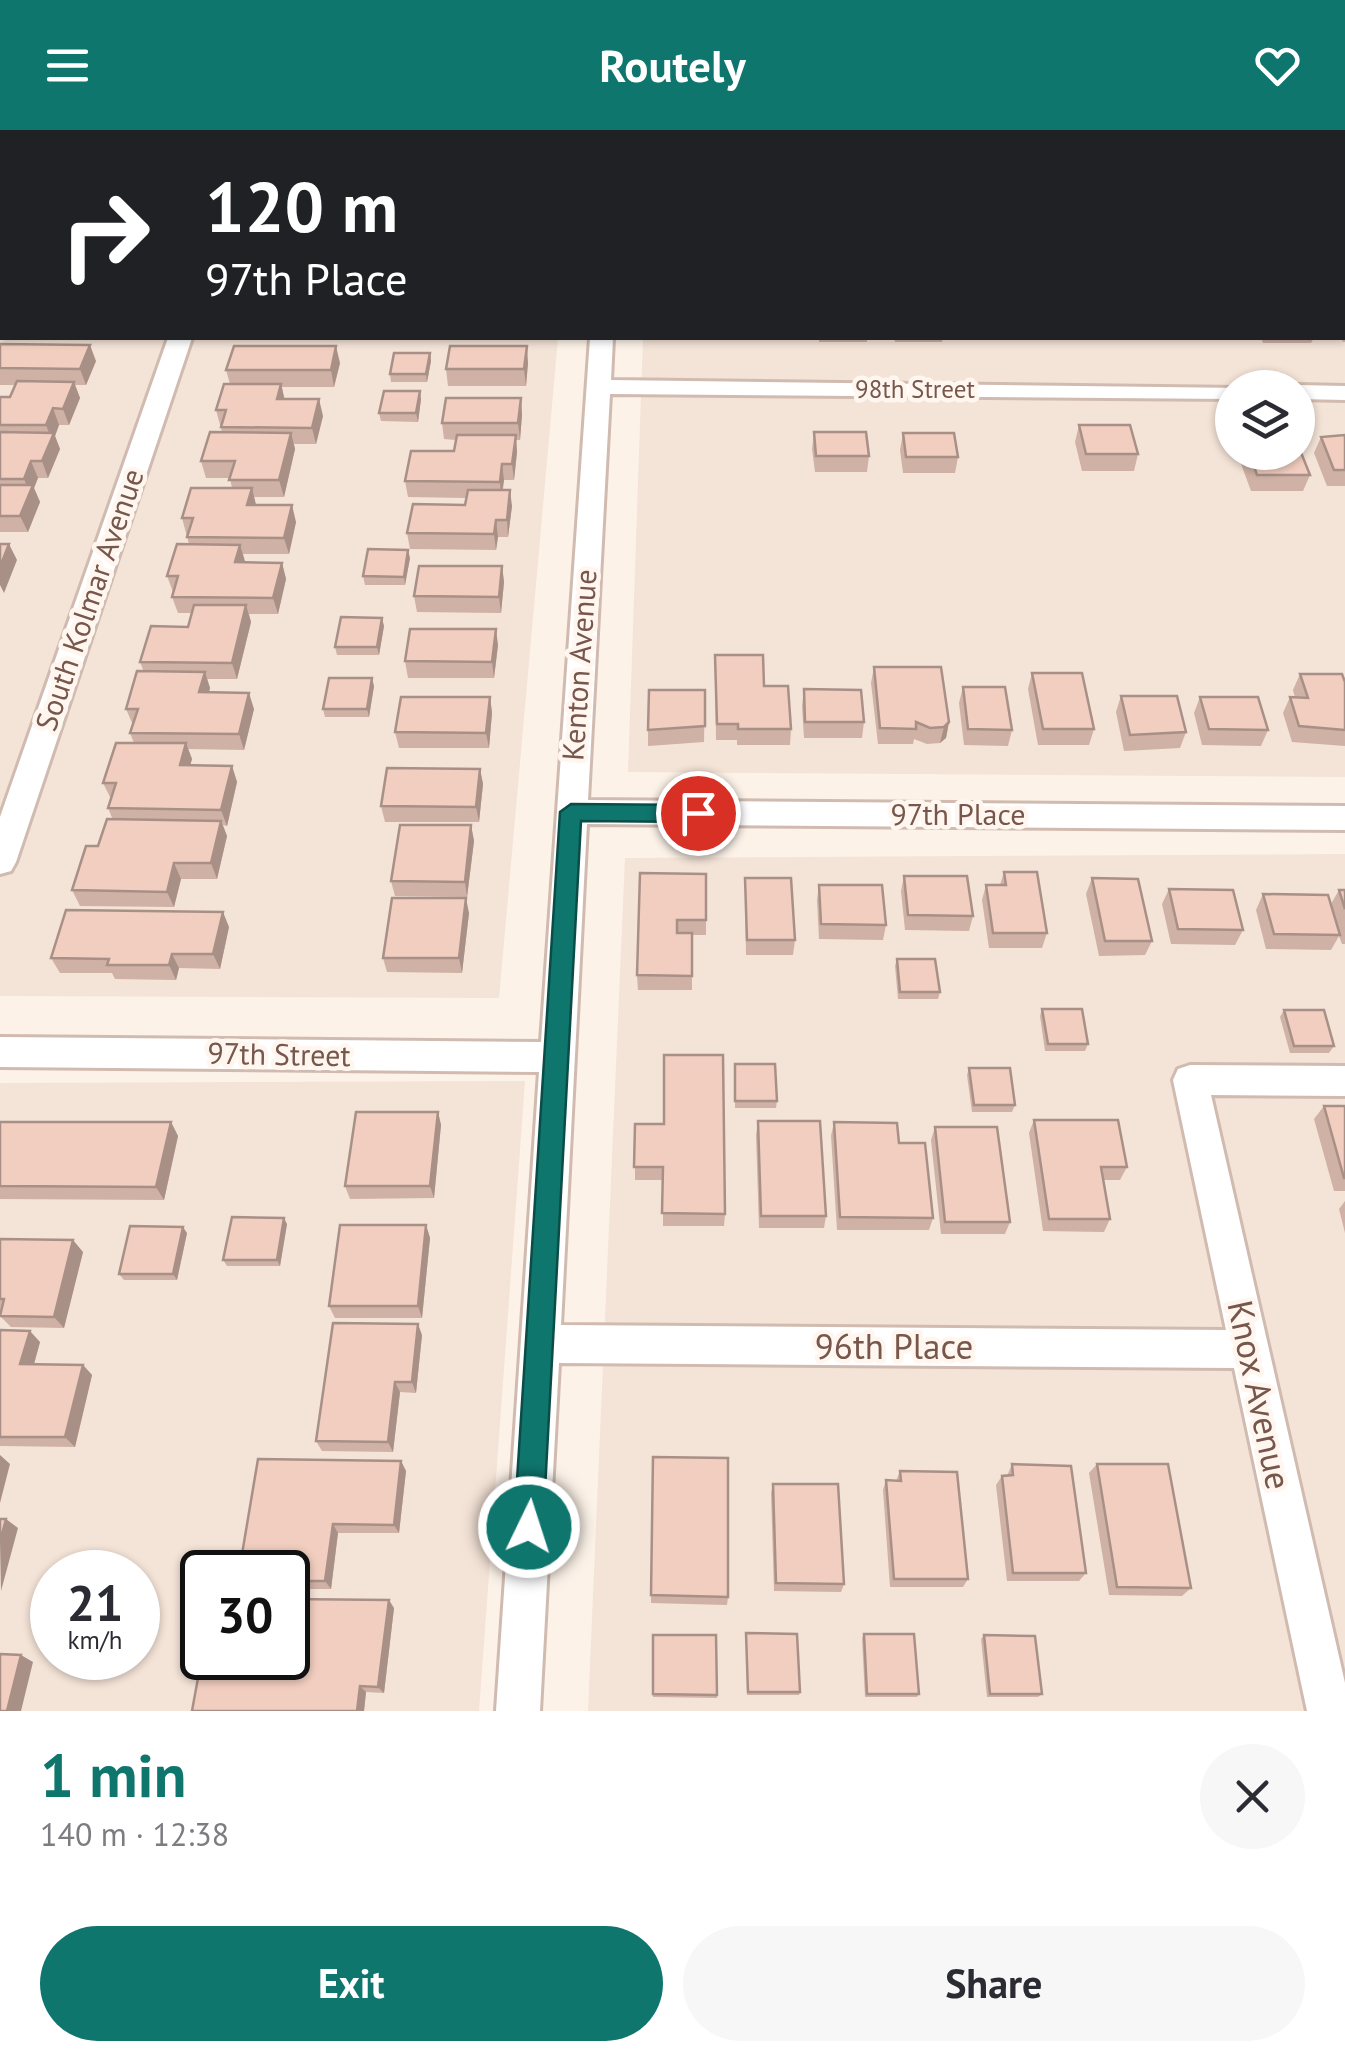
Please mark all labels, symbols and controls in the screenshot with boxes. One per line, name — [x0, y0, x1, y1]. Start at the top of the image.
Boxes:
text: Routely — [599, 36, 746, 94]
icon: menu — [40, 38, 95, 93]
icon: heart — [1250, 38, 1305, 93]
text: 120 m — [205, 161, 398, 251]
icon: right — [40, 170, 170, 300]
text: 97th Place — [205, 249, 408, 307]
map controls — [1215, 370, 1315, 470]
button: layers — [1215, 370, 1315, 470]
street label: 98th Street — [855, 373, 975, 405]
street label: South Kolmar Avenue — [25, 463, 152, 736]
street label: Kenton Avenue — [552, 568, 605, 762]
pin — [656, 771, 741, 856]
icon: arrive — [671, 786, 726, 841]
street label: 97th Place — [890, 794, 1026, 833]
street label: 97th Street — [207, 1033, 351, 1074]
street label: Knox Avenue — [1218, 1296, 1302, 1493]
street label: 96th Place — [815, 1323, 973, 1369]
position arrow — [477, 1475, 581, 1579]
speed limit sign: 30 — [180, 1550, 310, 1680]
text: 21 — [67, 1570, 123, 1635]
text: km/h — [68, 1624, 122, 1656]
text: 1 min — [40, 1736, 186, 1814]
button: close — [1200, 1744, 1305, 1849]
text: 140 m · 12:38 — [40, 1813, 229, 1855]
button: Exit — [40, 1926, 663, 2041]
button: Share — [683, 1926, 1305, 2041]

